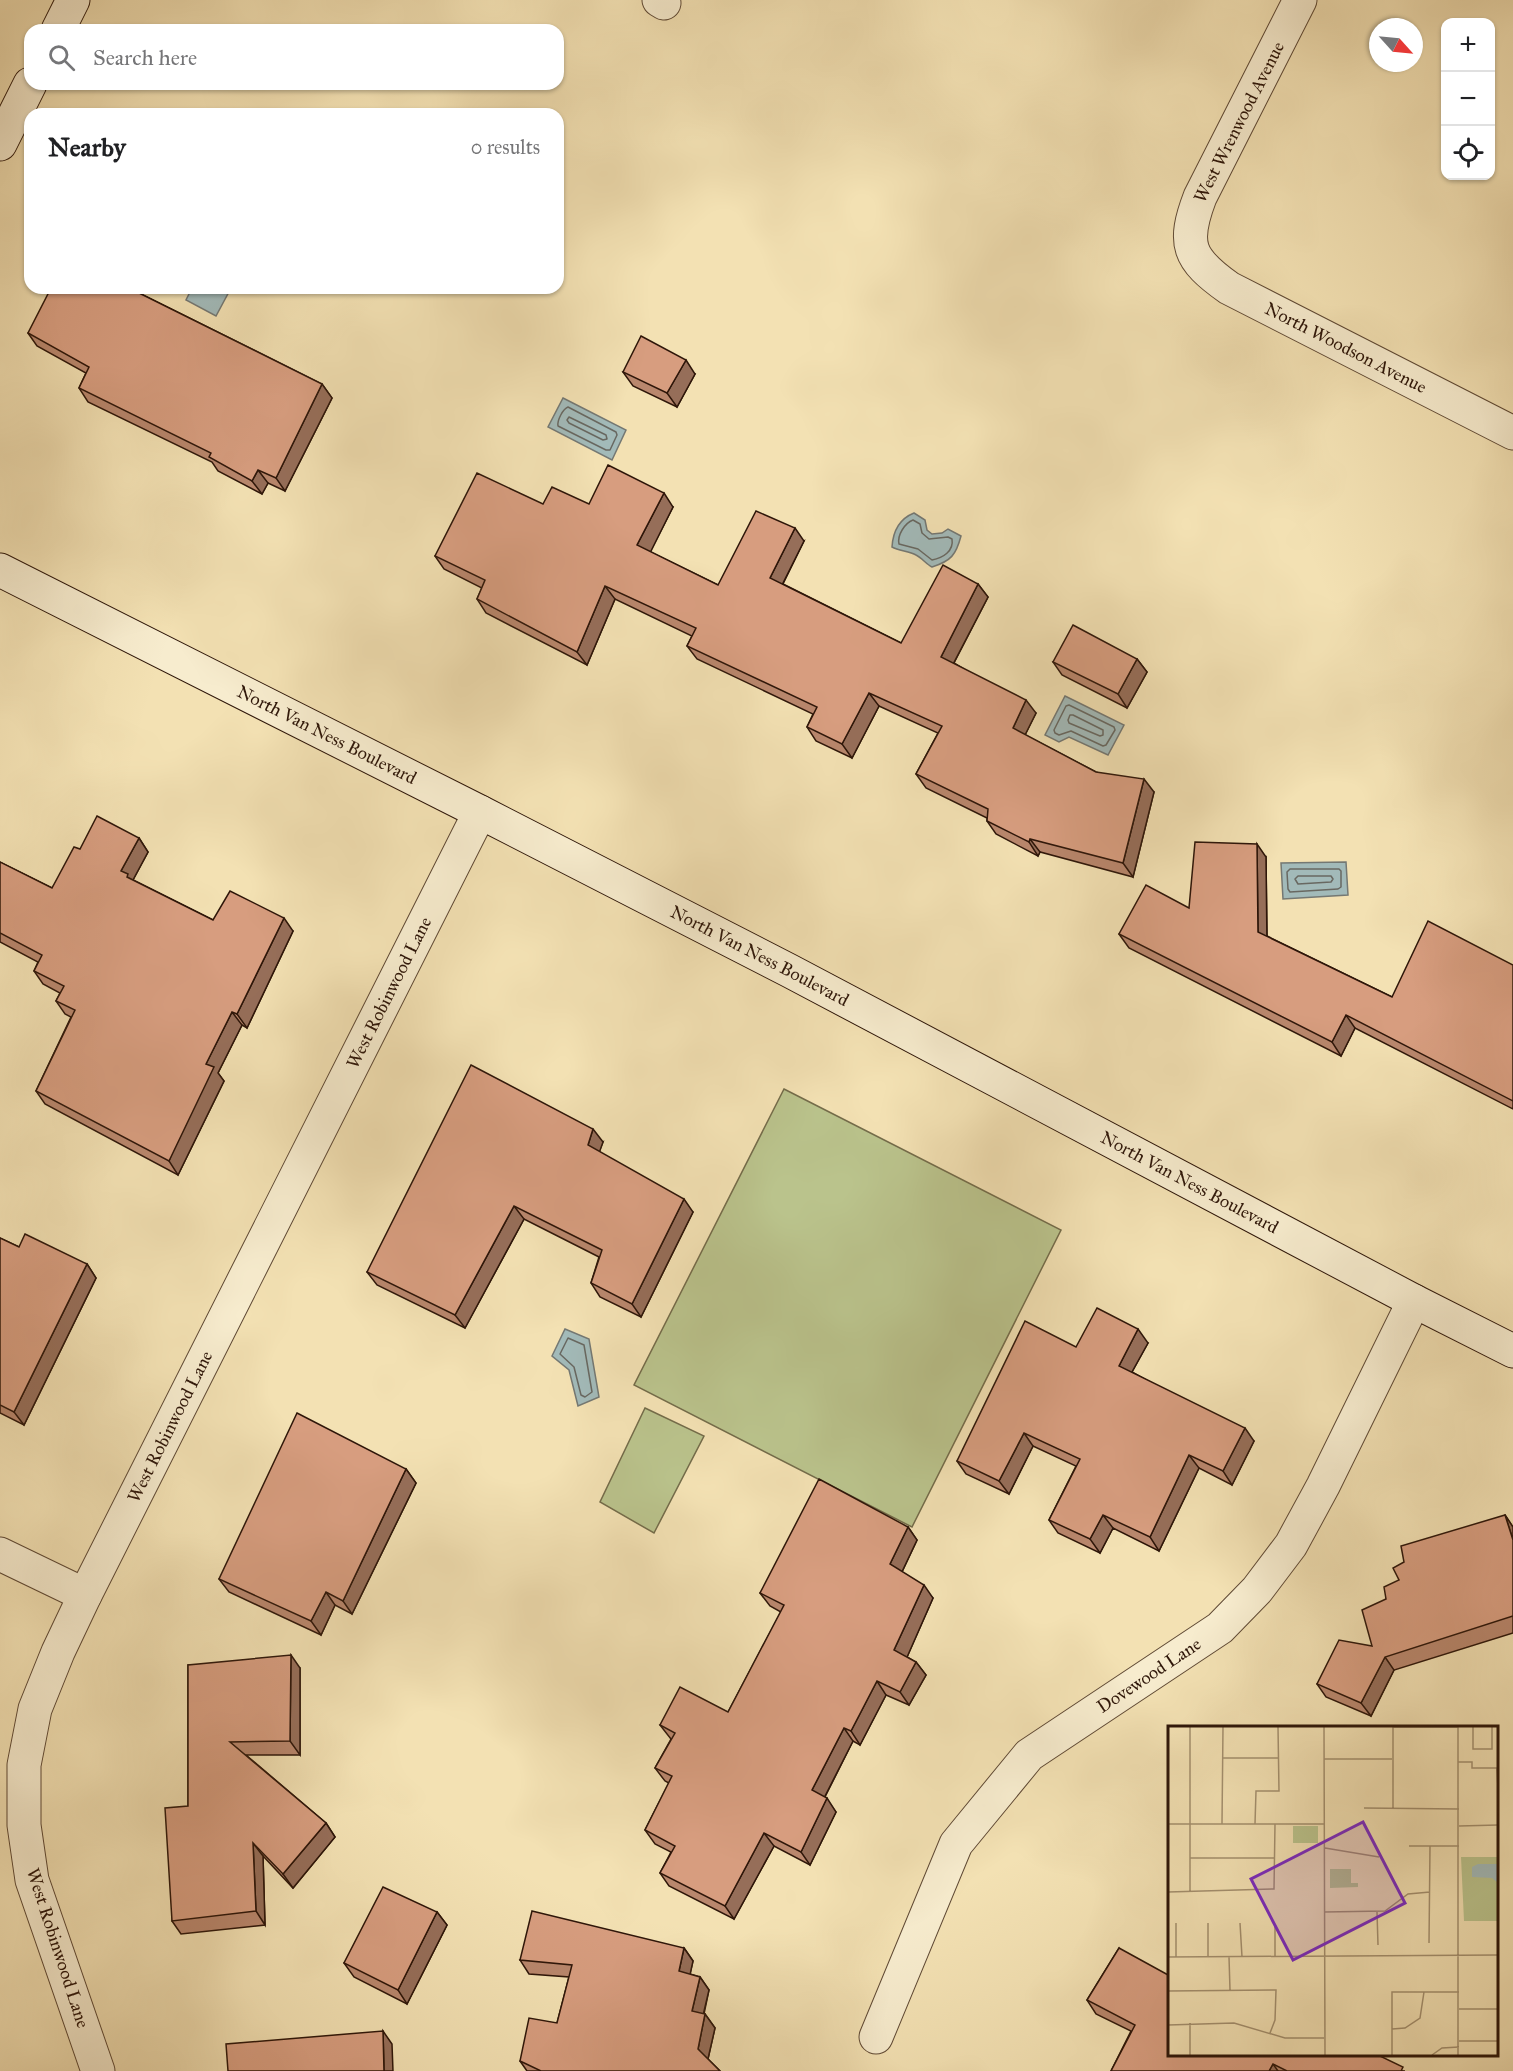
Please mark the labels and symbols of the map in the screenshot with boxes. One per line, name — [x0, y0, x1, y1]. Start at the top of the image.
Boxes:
north arrow — [1369, 18, 1423, 72]
street label: West Wrenwood Avenue — [1189, 38, 1289, 206]
street label: North Woodson Avenue — [1261, 297, 1430, 398]
street label: North Van Ness Boulevard — [233, 680, 420, 789]
street label: North Van Ness Boulevard — [667, 901, 853, 1011]
street label: West Robinwood Lane — [342, 913, 436, 1072]
street label: North Van Ness Boulevard — [1097, 1126, 1282, 1238]
street label: West Robinwood Lane — [123, 1347, 217, 1506]
street label: Dovewood Lane — [1093, 1633, 1205, 1718]
inset map — [1168, 1726, 1498, 2056]
street label: West Robinwood Lane — [22, 1865, 94, 2031]

